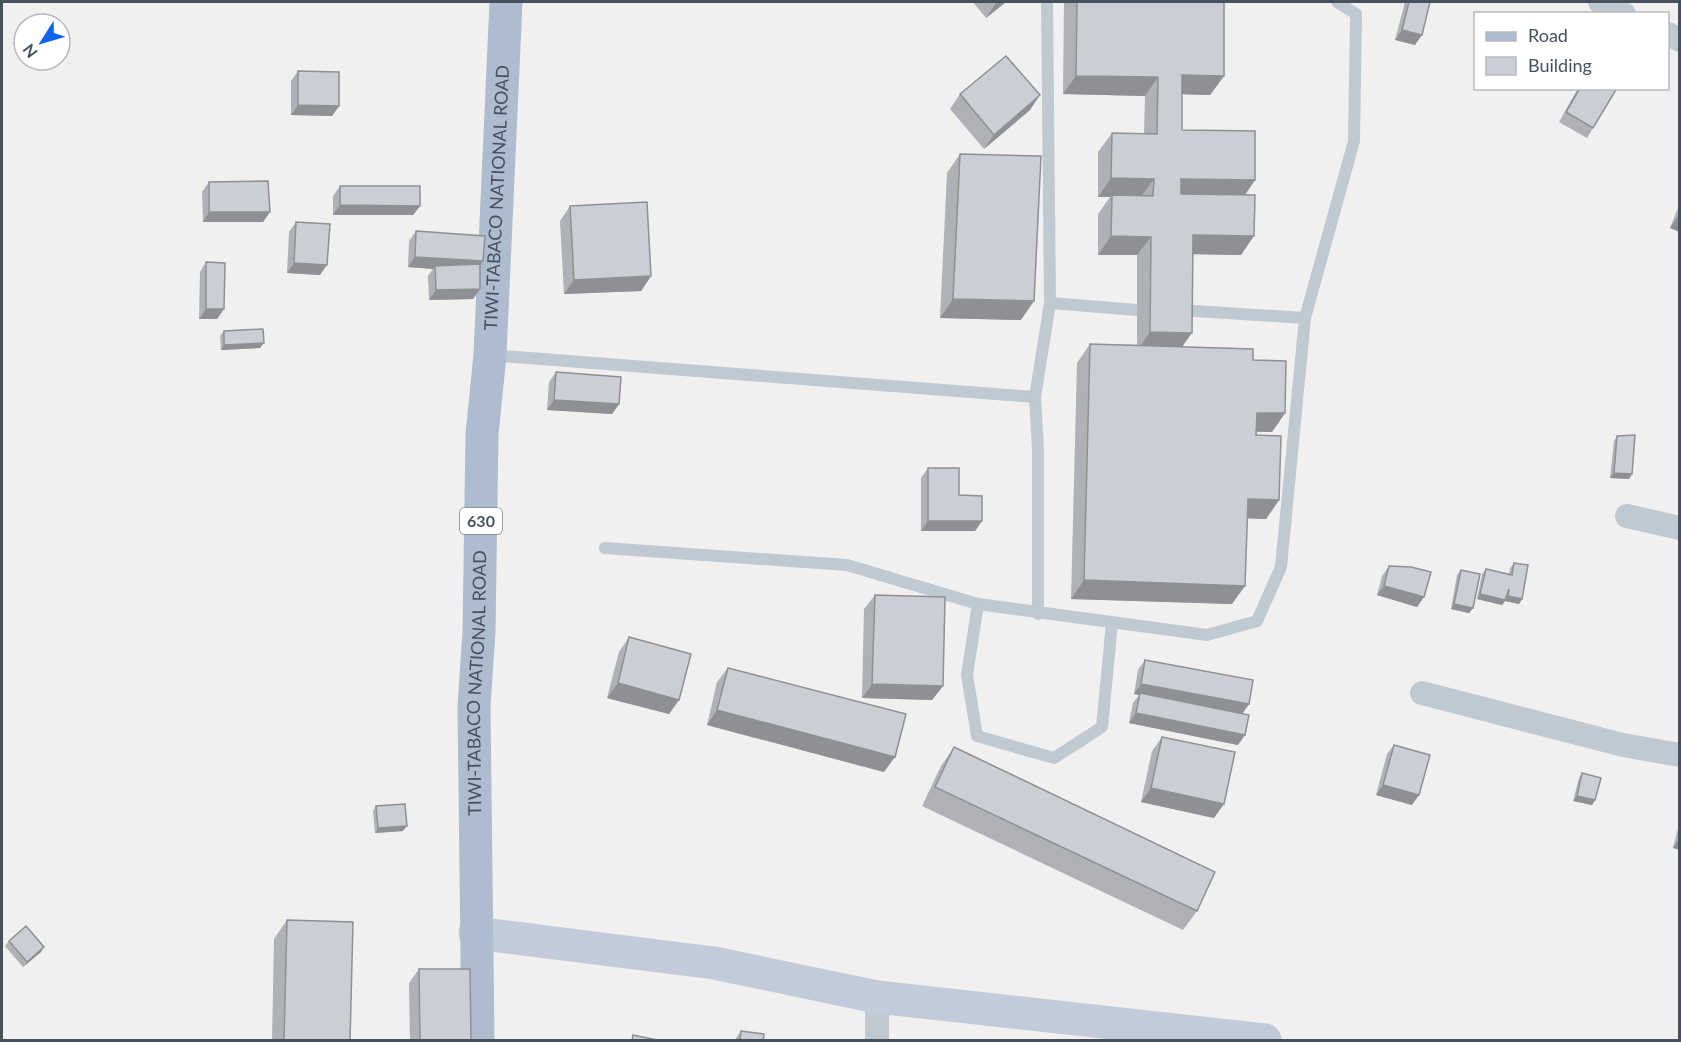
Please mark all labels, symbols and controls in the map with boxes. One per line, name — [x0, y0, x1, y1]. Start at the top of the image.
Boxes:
north arrow — [12, 12, 72, 72]
legend — [1474, 12, 1669, 90]
text: Road — [1528, 24, 1568, 46]
text: N — [18, 41, 41, 62]
text: Building — [1528, 54, 1592, 76]
street label: TIWI-TABACO NATIONAL ROAD — [479, 64, 513, 331]
road number: 630 — [460, 508, 502, 534]
street label: TIWI-TABACO NATIONAL ROAD — [462, 550, 490, 816]

